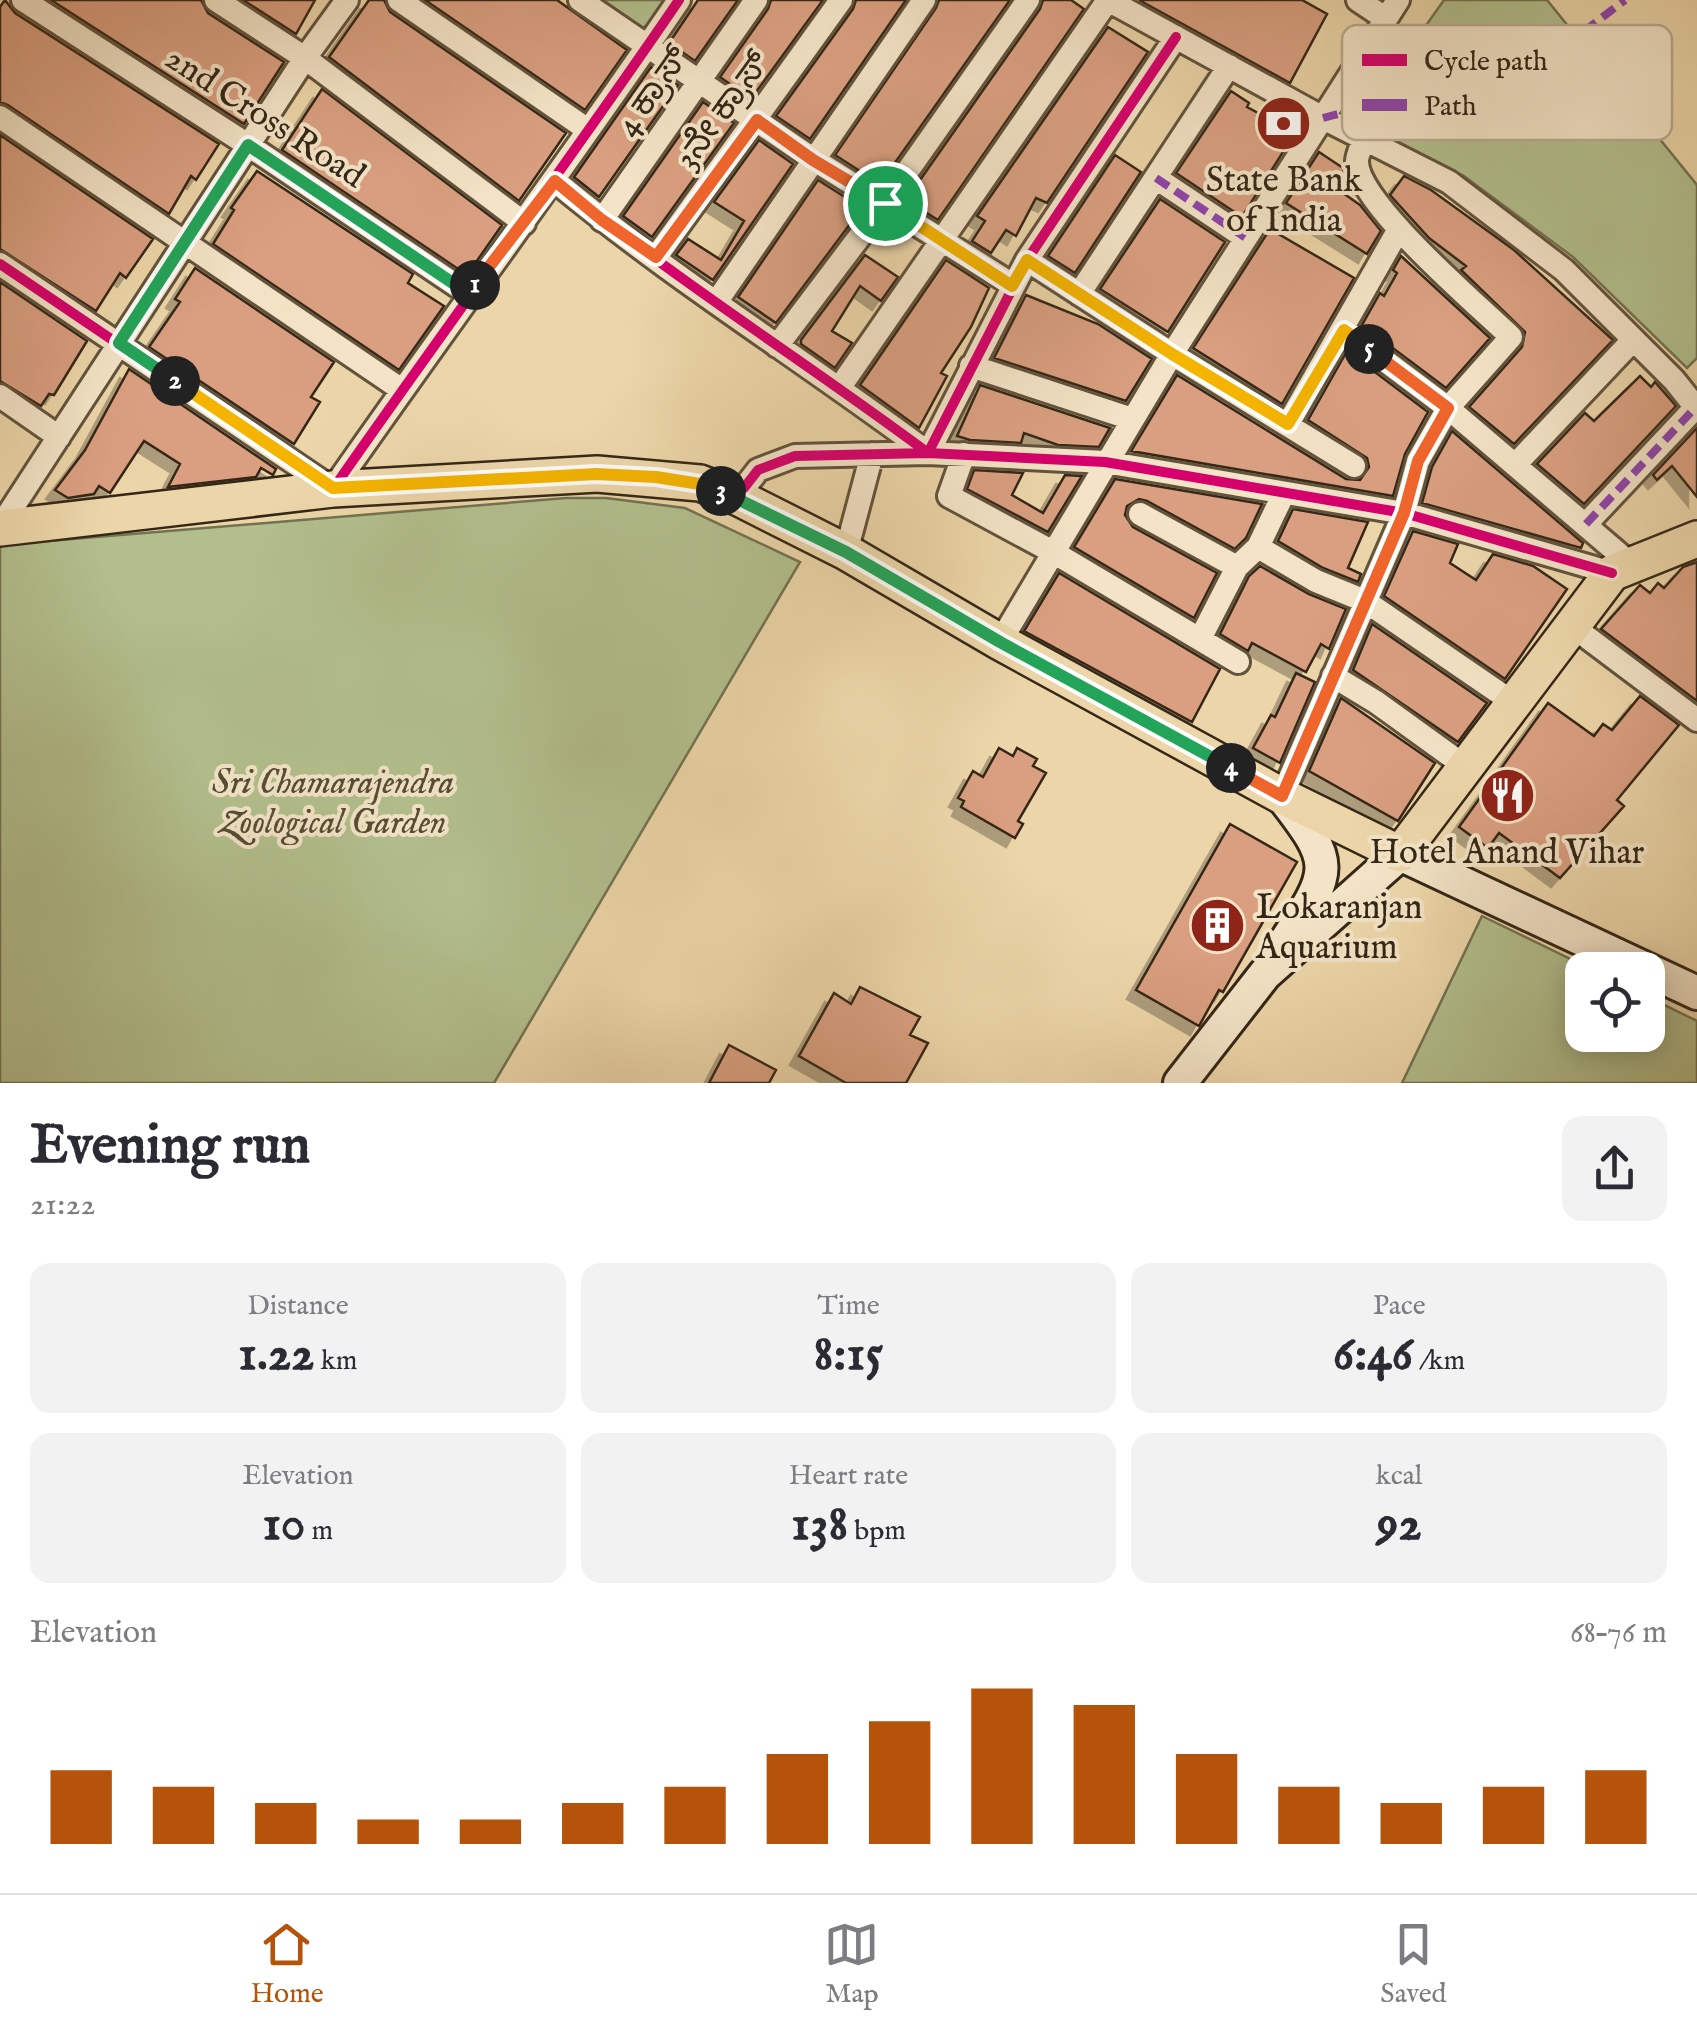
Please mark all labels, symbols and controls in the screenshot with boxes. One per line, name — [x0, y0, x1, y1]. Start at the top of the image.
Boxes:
legend — [1342, 25, 1672, 140]
street label: 4 ಕ್ರಾಸ್ — [606, 36, 701, 146]
street label: 2nd Cross Road — [156, 37, 373, 200]
street label: 3ನೆೇ ಕ್ರಾಸ್ — [665, 41, 782, 179]
text: Cycle path — [1424, 45, 1548, 80]
text: Path — [1424, 90, 1477, 125]
bank icon: State Bank of India — [1254, 93, 1314, 153]
place label: State Bank of India — [1206, 159, 1362, 244]
pin — [843, 161, 928, 246]
icon: arrive — [858, 176, 913, 231]
pin: 1 — [450, 260, 500, 310]
text: 1 — [470, 267, 480, 302]
pin: 5 — [1344, 324, 1394, 374]
text: 5 — [1364, 331, 1374, 366]
pin: 2 — [150, 356, 200, 406]
text: 2 — [168, 363, 182, 398]
pin: 3 — [696, 466, 746, 516]
text: 3 — [716, 473, 726, 508]
pin: 4 — [1206, 743, 1256, 793]
text: 4 — [1224, 750, 1238, 785]
park label: Sri Chamarajendra Zoological Garden — [212, 761, 454, 846]
restaurant icon: Hotel Anand Vihar — [1477, 765, 1537, 825]
place label: Hotel Anand Vihar — [1370, 831, 1645, 876]
place label: Lokaranjan Aquarium — [1255, 886, 1422, 971]
building icon: Lokaranjan Aquarium — [1187, 896, 1247, 956]
map controls — [1565, 952, 1665, 1052]
button: locate — [1565, 952, 1665, 1052]
text: Evening run — [30, 1112, 310, 1182]
button: share — [1562, 1116, 1667, 1221]
text: 21:22 — [30, 1185, 95, 1226]
text: Distance — [247, 1289, 348, 1324]
text: Time — [817, 1289, 880, 1324]
text: Pace — [1373, 1289, 1426, 1324]
text: 1.22 — [238, 1324, 315, 1387]
text: 8:15 — [814, 1324, 883, 1387]
text: 6:46 — [1333, 1324, 1413, 1387]
text: km — [315, 1344, 357, 1379]
text: /km — [1413, 1344, 1465, 1379]
text: Elevation — [242, 1459, 353, 1494]
text: Heart rate — [789, 1459, 908, 1494]
text: kcal — [1376, 1459, 1423, 1494]
text: 10 — [262, 1494, 305, 1557]
text: 138 — [791, 1494, 848, 1557]
text: 92 — [1377, 1494, 1422, 1557]
text: m — [305, 1514, 333, 1549]
text: bpm — [848, 1514, 906, 1549]
text: Elevation — [30, 1613, 157, 1654]
text: 68–76 m — [1570, 1613, 1667, 1654]
tab: Home — [250, 1917, 324, 2012]
tab: Map — [824, 1917, 879, 2012]
tab: Saved — [1380, 1917, 1447, 2012]

